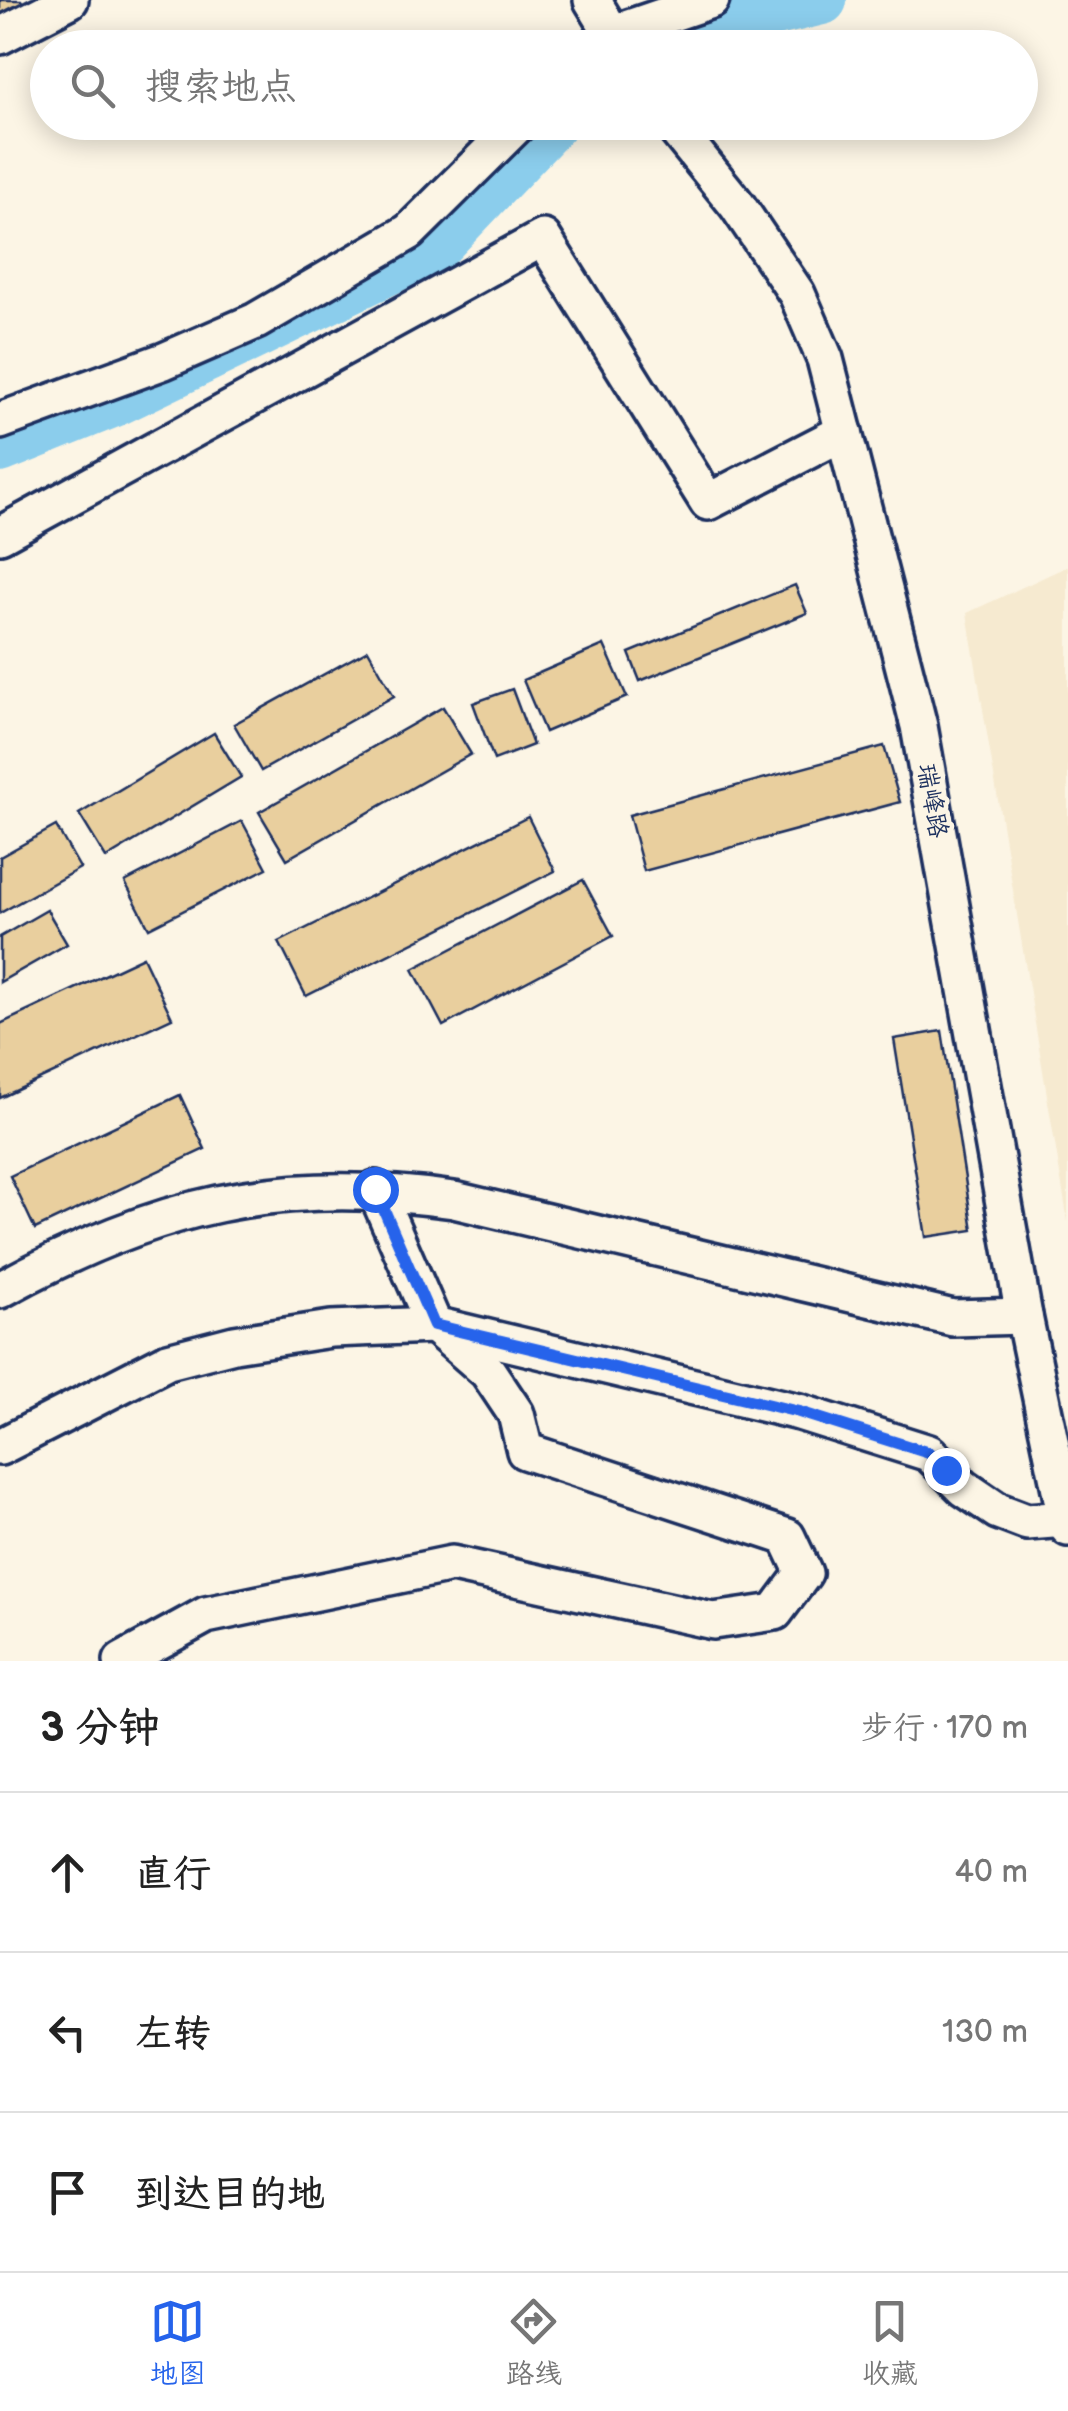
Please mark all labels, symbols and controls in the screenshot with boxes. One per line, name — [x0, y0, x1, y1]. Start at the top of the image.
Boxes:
search box — [30, 30, 1038, 140]
icon: search — [65, 58, 120, 113]
text: 搜索地点 — [145, 65, 297, 110]
street label: 瑞峰路 — [910, 761, 954, 841]
route start — [353, 1167, 399, 1213]
route end — [924, 1448, 970, 1494]
text: 3 分钟 — [40, 1703, 160, 1754]
text: 步行 · 170 m — [861, 1709, 1028, 1748]
icon: ahead — [40, 1845, 95, 1900]
text: 直行 — [135, 1852, 211, 1897]
text: 40 m — [955, 1853, 1028, 1892]
icon: left — [40, 2005, 95, 2060]
text: 左转 — [135, 2012, 211, 2057]
text: 130 m — [942, 2013, 1028, 2052]
icon: arrive — [40, 2165, 95, 2220]
text: 到达目的地 — [135, 2172, 325, 2217]
tab: 地图 — [150, 2294, 206, 2391]
tab: 路线 — [506, 2294, 562, 2391]
tab: 收藏 — [862, 2294, 918, 2391]

